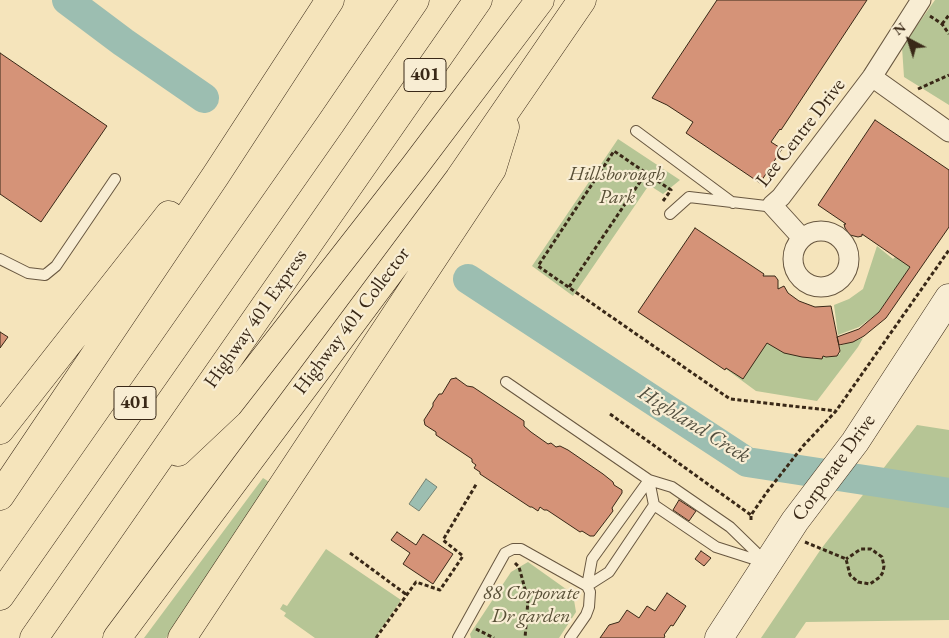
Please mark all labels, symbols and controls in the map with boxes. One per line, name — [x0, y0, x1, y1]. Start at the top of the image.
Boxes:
north arrow — [884, 15, 934, 65]
text: N — [889, 18, 909, 39]
road number: 401 — [404, 58, 446, 92]
street label: Lee Centre Drive — [751, 74, 851, 192]
park label: Hillsborough Park — [569, 163, 665, 210]
street label: Highway 401 Collector — [289, 243, 415, 399]
street label: Highway 401 Express — [199, 245, 313, 393]
water label: Highland Creek — [634, 381, 754, 469]
road number: 401 — [114, 386, 156, 419]
street label: Corporate Drive — [787, 410, 881, 526]
park label: 88 Corporate Dr garden — [483, 582, 579, 629]

